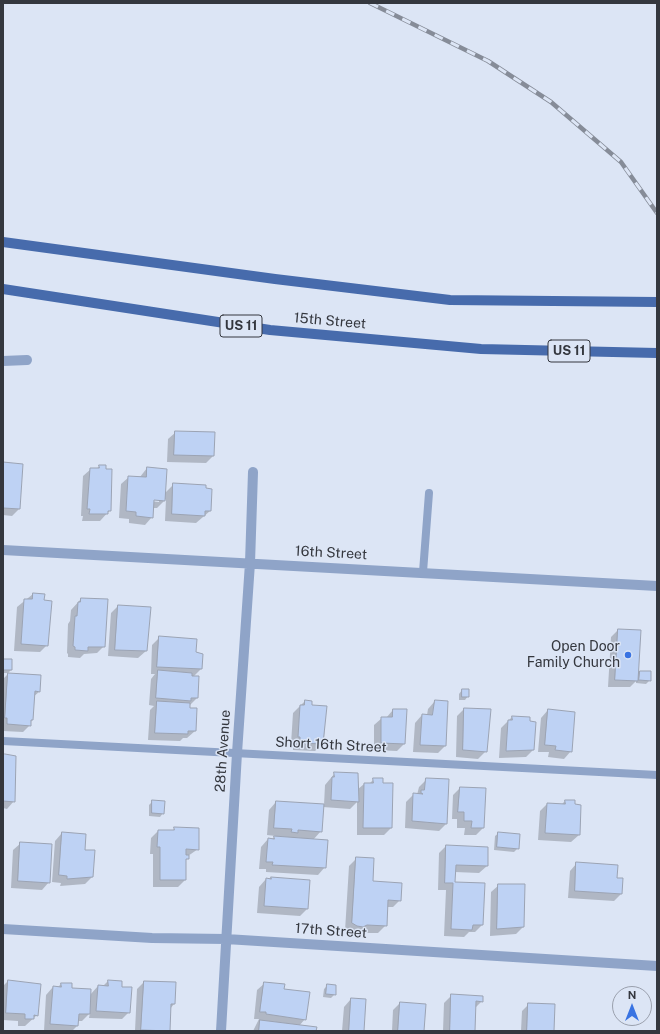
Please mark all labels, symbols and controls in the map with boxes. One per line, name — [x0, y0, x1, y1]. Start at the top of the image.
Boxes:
street label: 15th Street — [293, 309, 367, 333]
road number: US 11 — [220, 315, 262, 337]
road number: US 11 — [548, 340, 590, 362]
street label: 16th Street — [294, 543, 368, 563]
place label: Open Door Family Church — [527, 639, 620, 672]
marker: Open Door Family Church — [623, 650, 633, 660]
street label: 28th Avenue — [212, 709, 234, 793]
street label: Short 16th Street — [275, 734, 387, 756]
street label: 17th Street — [295, 920, 367, 942]
north arrow — [612, 986, 652, 1026]
text: N — [628, 989, 636, 1001]

